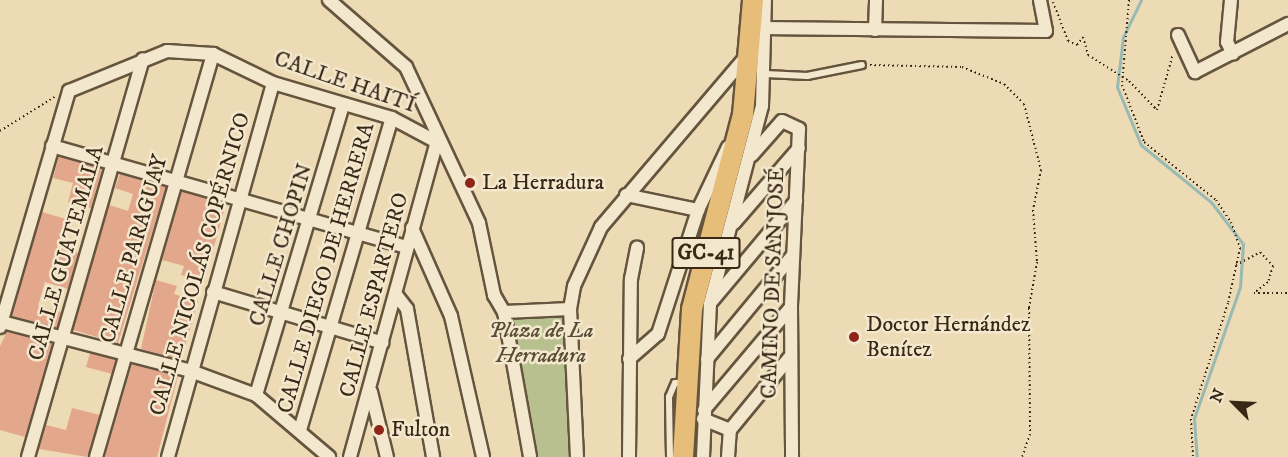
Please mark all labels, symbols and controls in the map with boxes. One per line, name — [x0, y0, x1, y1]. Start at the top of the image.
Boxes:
street label: CALLE HAITÍ — [271, 45, 419, 119]
street label: CALLE NICOLÁS COPÉRNICO — [144, 109, 256, 419]
street label: CALLE DIEGO DE HERRERA — [272, 120, 380, 416]
street label: CALLE GUATEMALA — [23, 142, 109, 364]
street label: CALLE PARAGUAY — [94, 152, 174, 346]
street label: CALLE CHOPIN — [244, 160, 318, 330]
street label: CAMINO DE SAN JOSÉ — [756, 167, 790, 399]
place label: La Herradura — [482, 170, 604, 196]
marker: La Herradura — [463, 176, 477, 190]
street label: CALLE ESPARTERO — [334, 190, 414, 400]
road number: GC-41 — [672, 235, 740, 271]
place label: Doctor Hernández Benítez — [866, 311, 1030, 362]
park label: Plaza de La Herradura — [488, 317, 594, 368]
marker: Doctor Hernández Benítez — [847, 330, 861, 344]
north arrow — [1204, 373, 1264, 433]
text: N — [1206, 386, 1229, 406]
place label: Fulton — [391, 417, 450, 443]
marker: Fulton — [372, 423, 386, 437]

